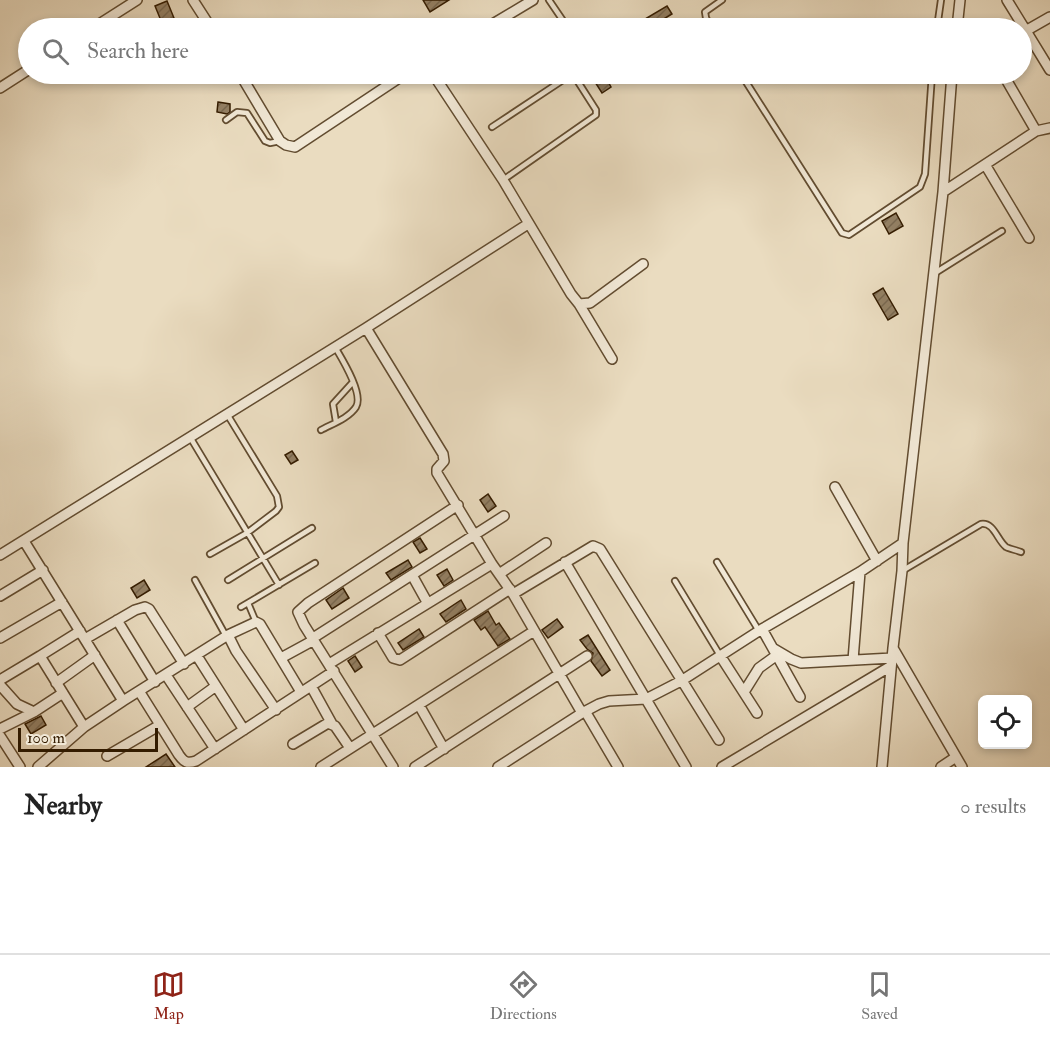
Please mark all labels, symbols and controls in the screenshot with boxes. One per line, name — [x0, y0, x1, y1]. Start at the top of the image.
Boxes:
search box — [18, 18, 1032, 84]
icon: search — [39, 35, 72, 68]
text: Search here — [87, 37, 189, 65]
map controls — [978, 695, 1032, 749]
button: locate — [978, 695, 1032, 749]
scale bar — [18, 725, 158, 752]
text: 100 m — [27, 728, 65, 748]
text: Nearby — [24, 790, 102, 822]
text: 0 results — [960, 794, 1026, 819]
tab: Map — [152, 968, 185, 1024]
tab: Directions — [490, 968, 557, 1024]
tab: Saved — [861, 968, 898, 1024]

